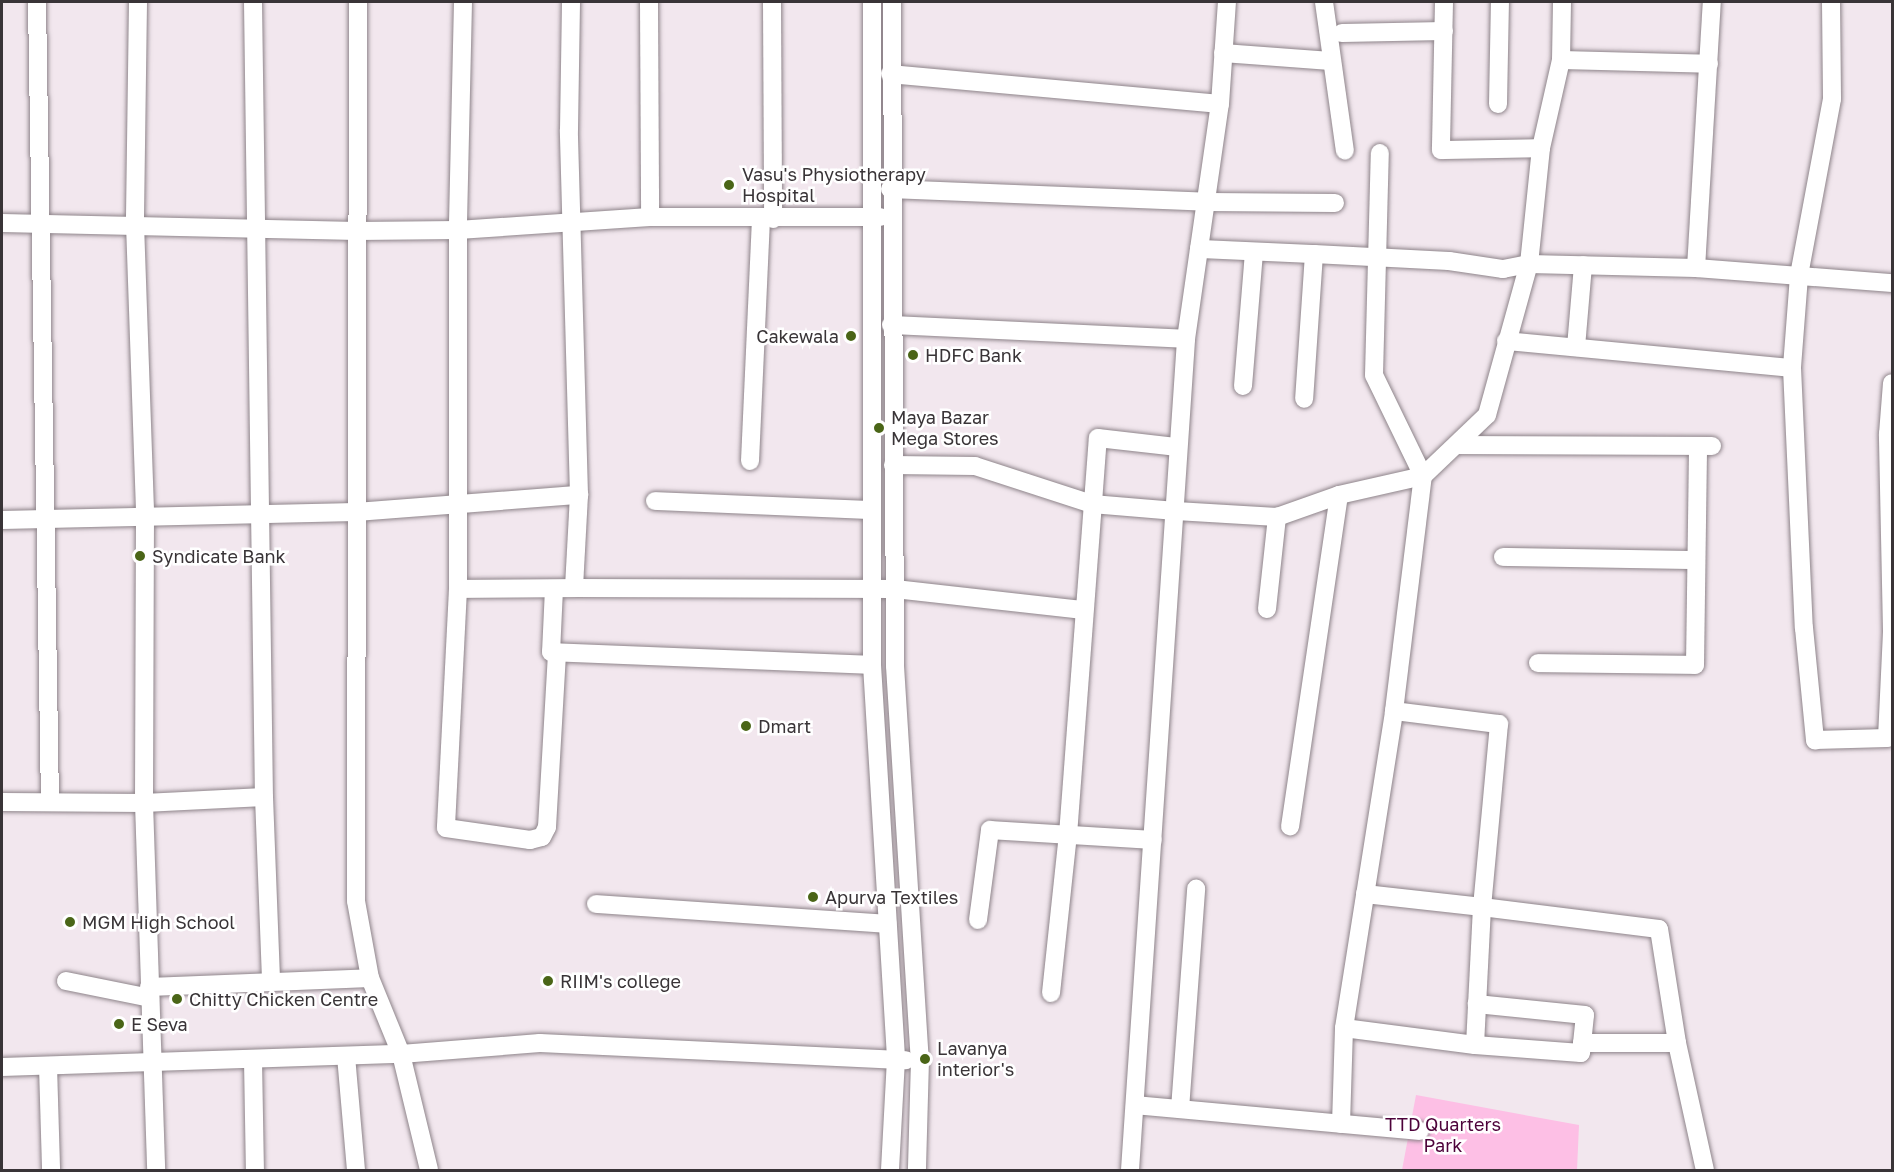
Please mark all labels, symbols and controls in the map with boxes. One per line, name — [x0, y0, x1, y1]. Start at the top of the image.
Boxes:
place label: Vasu's Physiotherapy Hospital — [742, 164, 926, 207]
marker: Vasu's Physiotherapy Hospital — [720, 176, 738, 194]
place label: Cakewala — [756, 325, 839, 347]
marker: Cakewala — [844, 329, 858, 343]
place label: HDFC Bank — [925, 344, 1022, 366]
marker: HDFC Bank — [906, 348, 920, 362]
place label: Maya Bazar Mega Stores — [891, 407, 999, 450]
marker: Maya Bazar Mega Stores — [872, 421, 886, 435]
place label: Syndicate Bank — [152, 545, 286, 567]
marker: Syndicate Bank — [133, 549, 147, 563]
place label: Dmart — [758, 715, 811, 737]
marker: Dmart — [739, 719, 753, 733]
place label: Apurva Textiles — [825, 886, 958, 908]
marker: Apurva Textiles — [806, 890, 820, 904]
place label: MGM High School — [82, 911, 235, 933]
marker: MGM High School — [63, 915, 77, 929]
place label: RIIM's college — [560, 970, 681, 992]
marker: RIIM's college — [541, 974, 555, 988]
place label: Chitty Chicken Centre — [189, 988, 378, 1010]
marker: Chitty Chicken Centre — [170, 992, 184, 1006]
place label: E Seva — [131, 1013, 188, 1035]
marker: E Seva — [112, 1017, 126, 1031]
place label: Lavanya interior's — [937, 1038, 1014, 1080]
marker: Lavanya interior's — [918, 1052, 932, 1066]
park label: TTD Quarters Park — [1385, 1114, 1501, 1156]

